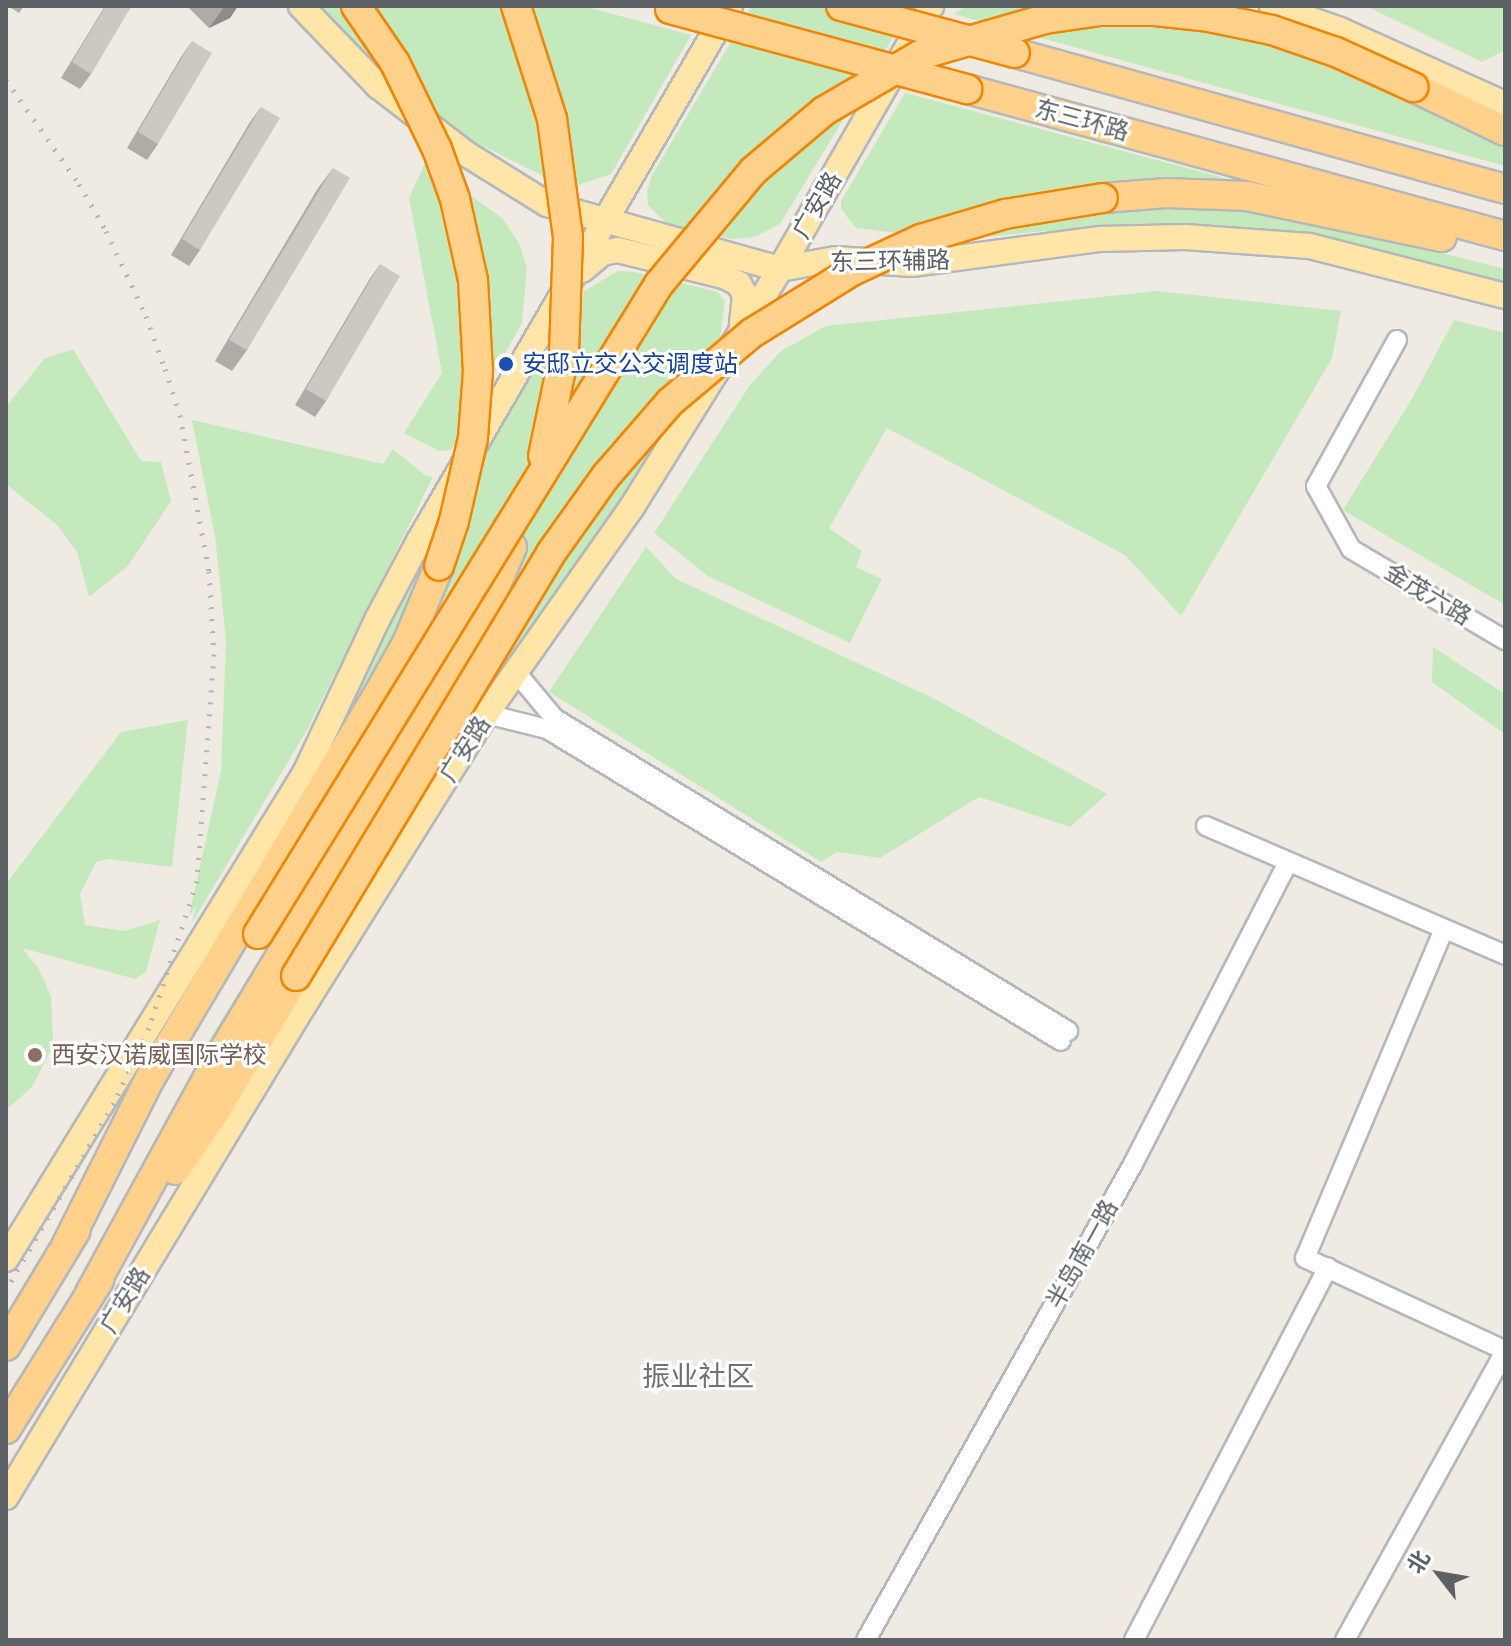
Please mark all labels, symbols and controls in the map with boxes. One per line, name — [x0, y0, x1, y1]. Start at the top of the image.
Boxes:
street label: 东三环路 — [1032, 94, 1132, 146]
street label: 广安路 — [787, 167, 847, 243]
street label: 东三环辅路 — [830, 246, 950, 276]
place label: 安邸立交公交调度站 — [522, 350, 738, 378]
marker: 安邸立交公交调度站 — [497, 355, 515, 373]
street label: 金茂六路 — [1379, 557, 1477, 631]
street label: 广安路 — [434, 711, 496, 787]
place label: 西安汉诺威国际学校 — [51, 1041, 267, 1069]
marker: 西安汉诺威国际学校 — [26, 1046, 44, 1064]
street label: 半岛南一路 — [1040, 1195, 1124, 1313]
street label: 广安路 — [94, 1262, 156, 1338]
district label: 振业社区 — [642, 1360, 754, 1394]
north arrow — [1399, 1534, 1479, 1614]
text: 北 — [1402, 1546, 1435, 1578]

